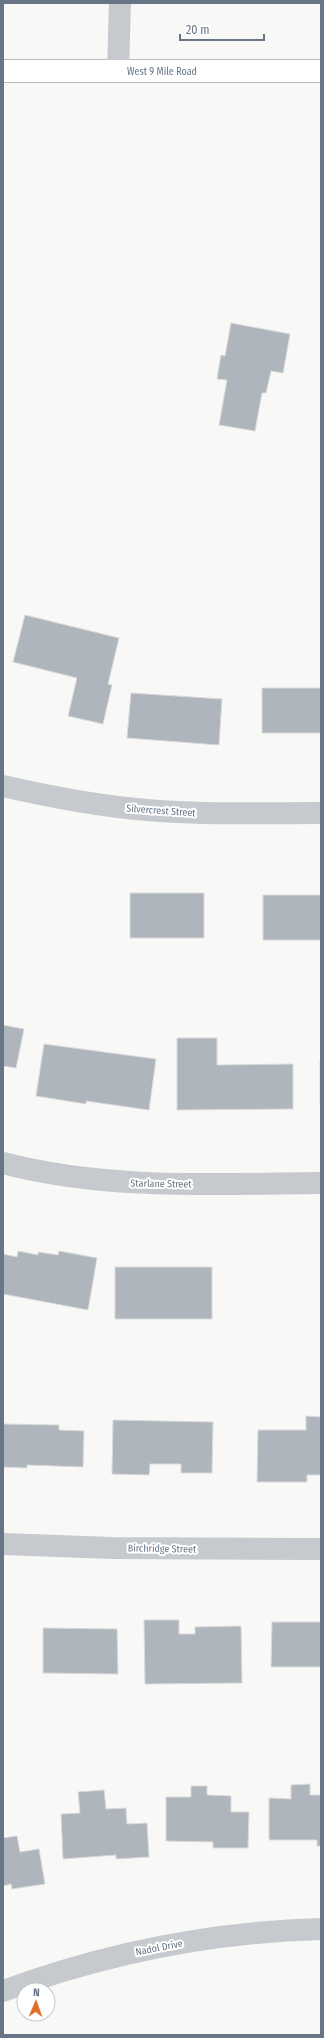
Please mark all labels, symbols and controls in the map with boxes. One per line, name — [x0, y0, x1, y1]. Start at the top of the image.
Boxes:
scale bar — [180, 16, 264, 42]
text: 20 m — [186, 23, 210, 37]
street label: West 9 Mile Road — [127, 66, 197, 78]
street label: Silvercrest Street — [126, 803, 197, 819]
street label: Starlane Street — [130, 1177, 192, 1191]
street label: Birchridge Street — [128, 1542, 197, 1556]
street label: Nadol Drive — [135, 1938, 184, 1958]
north arrow — [16, 1982, 56, 2022]
text: N — [33, 1986, 40, 1999]

